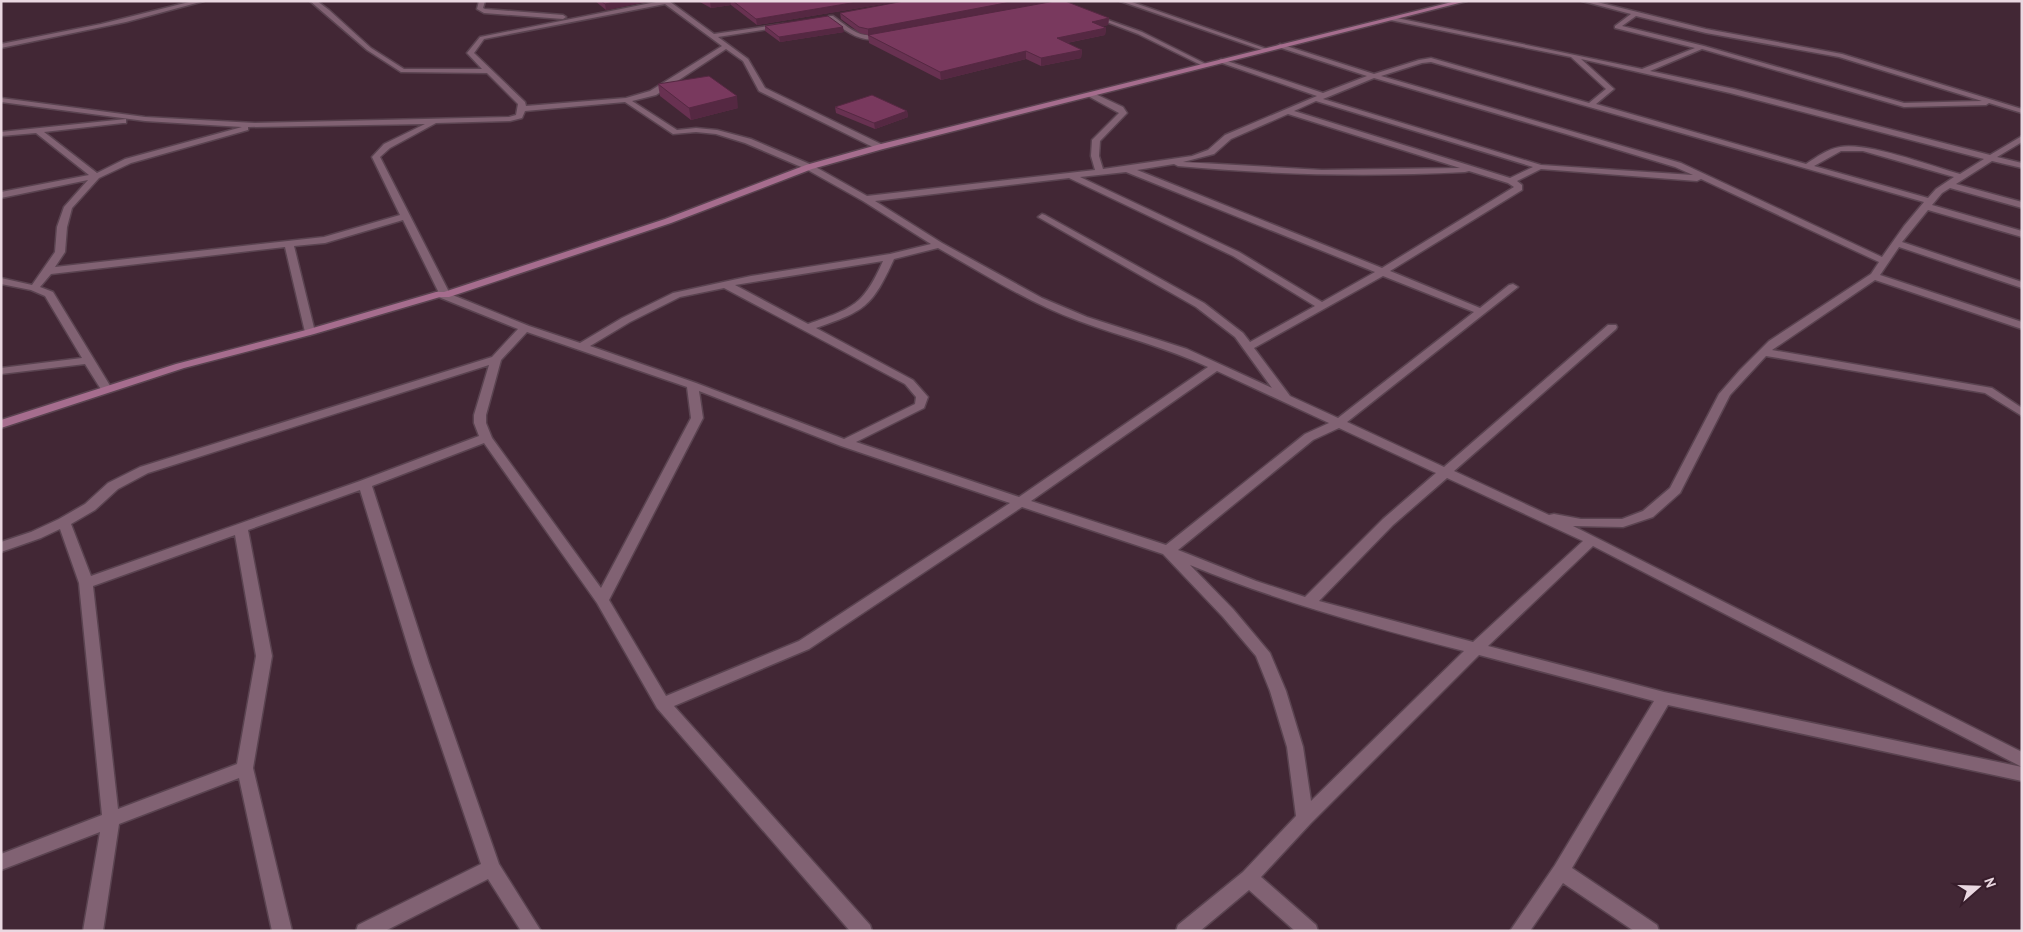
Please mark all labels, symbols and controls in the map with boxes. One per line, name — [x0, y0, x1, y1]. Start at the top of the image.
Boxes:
north arrow — [1953, 862, 2003, 912]
text: N — [1980, 875, 2000, 890]

